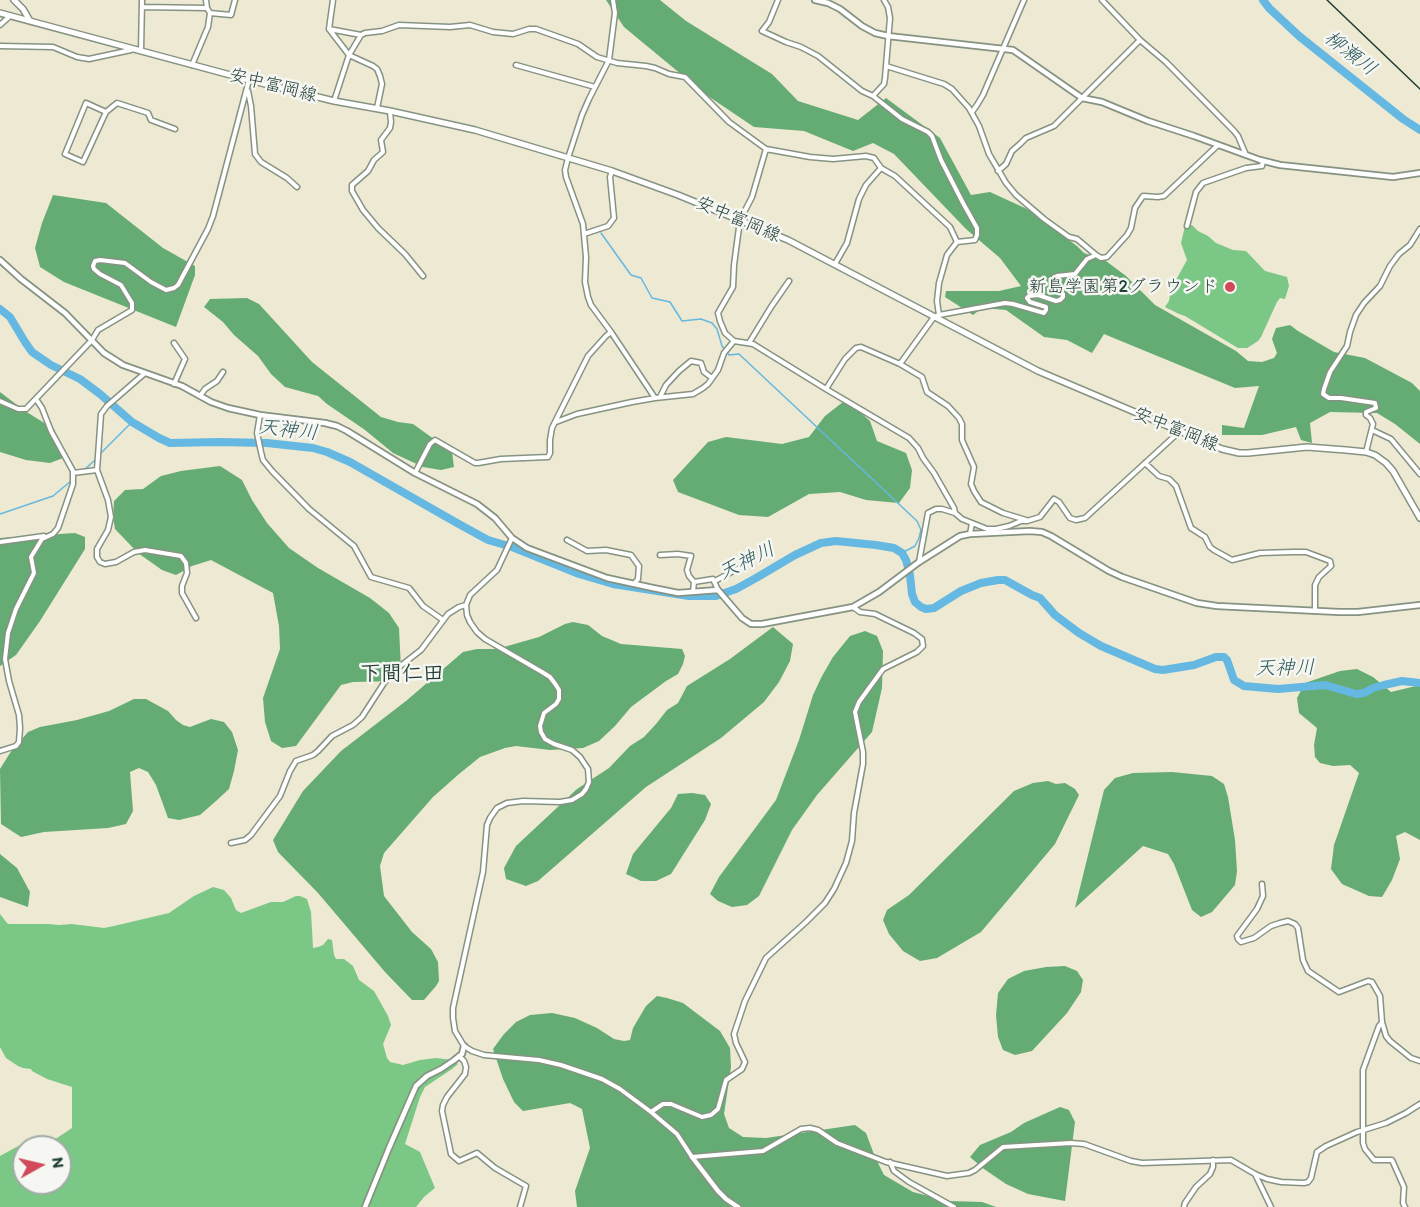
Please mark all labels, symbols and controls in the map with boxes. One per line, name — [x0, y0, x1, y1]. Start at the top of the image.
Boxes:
water label: 柳瀬川 — [1319, 26, 1381, 82]
street label: 安中富岡線 — [227, 65, 319, 107]
street label: 安中富岡線 — [692, 192, 784, 248]
place label: 新島学園第2グラウンド — [1029, 276, 1218, 298]
marker: 新島学園第2グラウンド — [1223, 280, 1237, 294]
street label: 安中富岡線 — [1130, 403, 1222, 457]
water label: 天神川 — [257, 416, 319, 446]
water label: 天神川 — [715, 538, 779, 586]
water label: 天神川 — [1255, 656, 1315, 682]
district label: 下間仁田 — [360, 662, 444, 688]
north arrow — [12, 1135, 72, 1195]
text: N — [48, 1156, 68, 1169]

